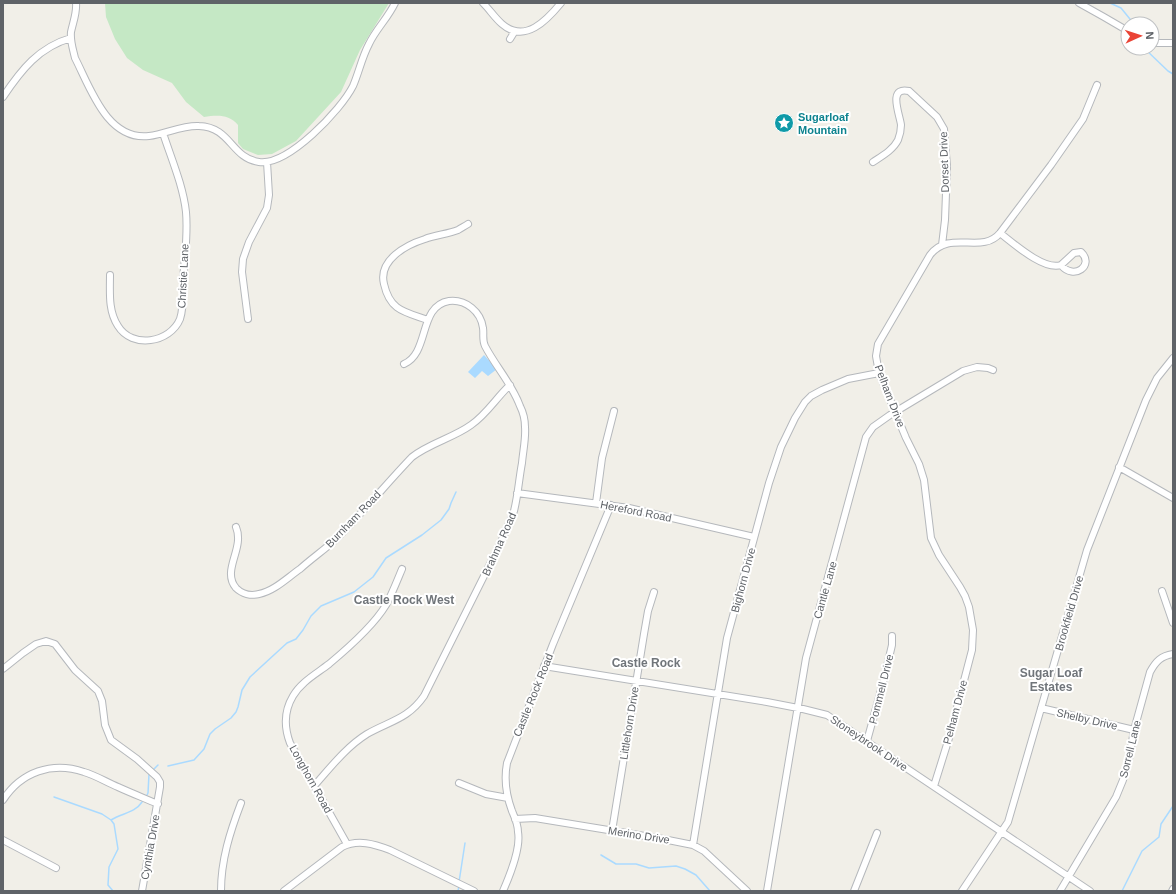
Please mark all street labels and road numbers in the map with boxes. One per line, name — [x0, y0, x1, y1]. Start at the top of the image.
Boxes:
street label: Dorset Drive — [937, 131, 951, 193]
street label: Christie Lane — [175, 243, 191, 309]
street label: Pelham Drive — [873, 363, 907, 429]
street label: Burnham Road — [323, 488, 383, 550]
street label: Hereford Road — [599, 498, 673, 524]
street label: Brahma Road — [480, 511, 518, 577]
street label: Bighorn Drive — [729, 546, 757, 614]
street label: Cantle Lane — [811, 560, 839, 620]
street label: Brookfield Drive — [1053, 574, 1085, 652]
street label: Castle Rock Road — [511, 652, 555, 738]
street label: Pommell Drive — [867, 653, 895, 725]
street label: Pelham Drive — [941, 679, 969, 745]
street label: Littlehorn Drive — [617, 686, 641, 760]
street label: Shelby Drive — [1055, 706, 1119, 732]
street label: Stoneybrook Drive — [828, 713, 910, 773]
street label: Sorrell Lane — [1117, 719, 1143, 779]
street label: Longhorn Road — [287, 743, 335, 815]
street label: Cynthia Drive — [138, 813, 162, 881]
street label: Merino Drive — [607, 824, 671, 846]

